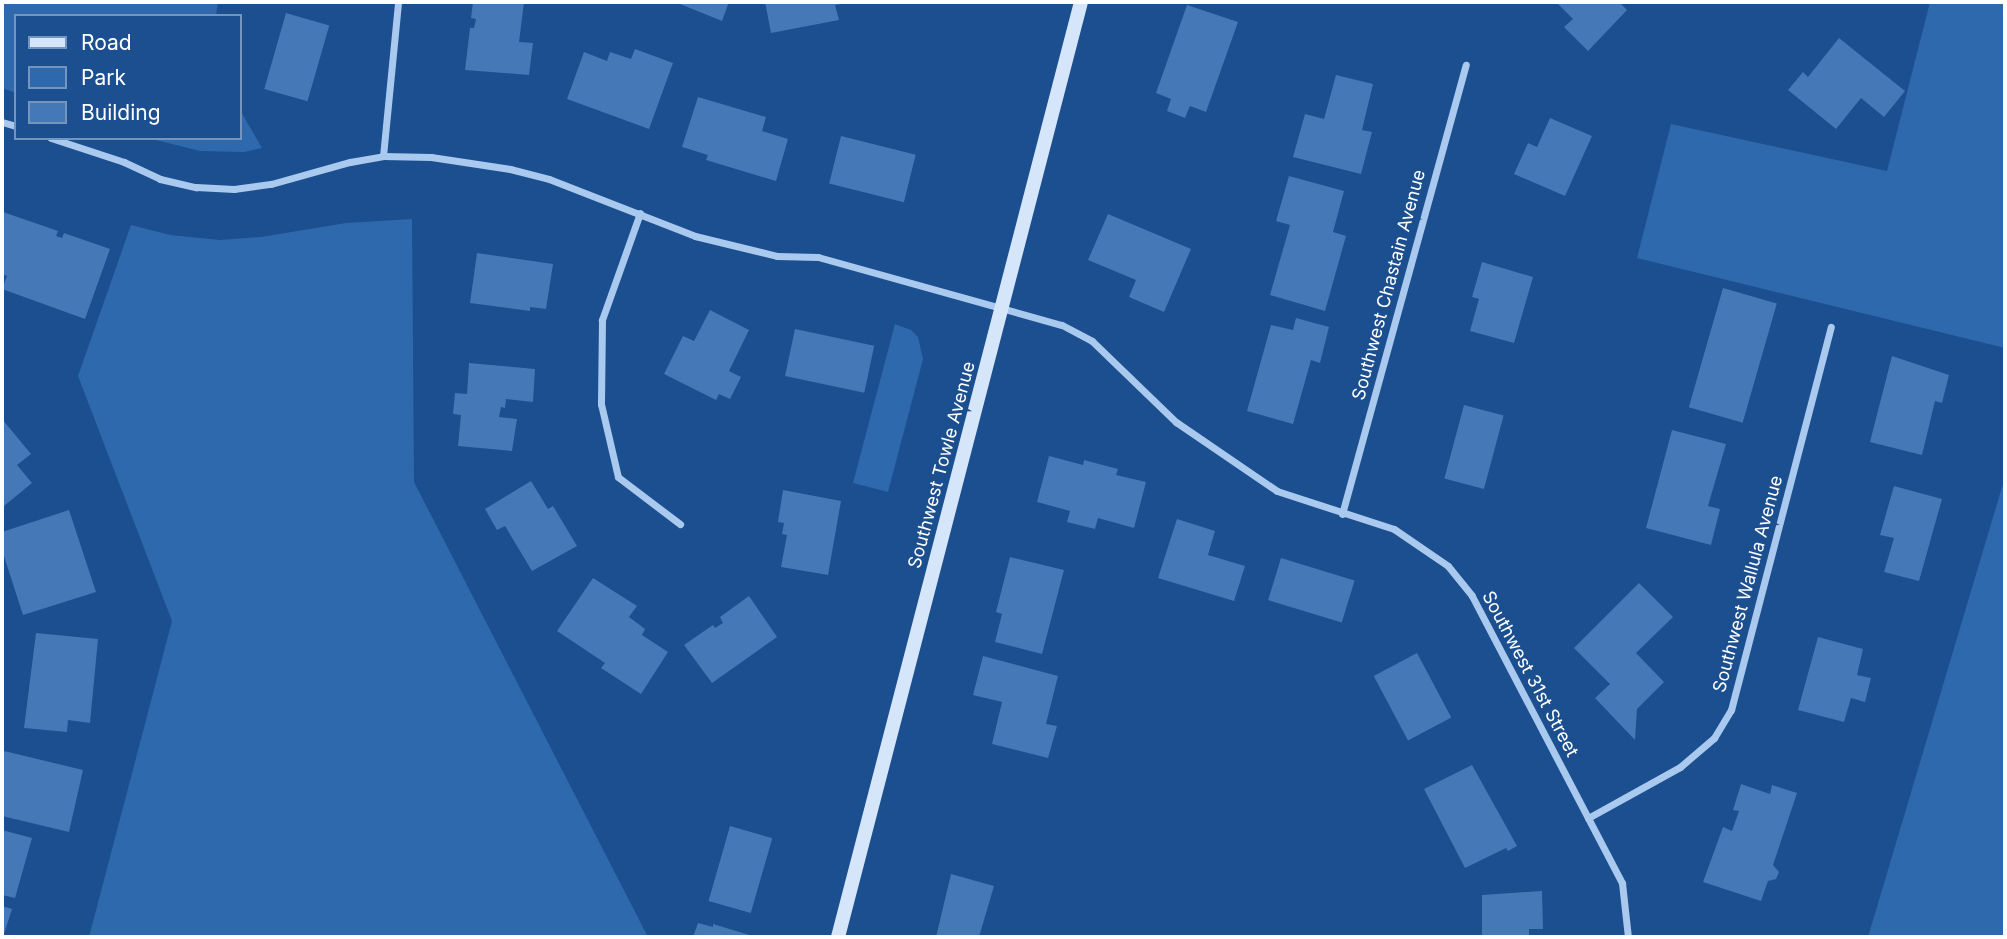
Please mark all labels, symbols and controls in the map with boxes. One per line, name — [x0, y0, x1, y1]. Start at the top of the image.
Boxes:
legend — [14, 14, 242, 140]
text: Road — [81, 30, 132, 55]
text: Park — [81, 65, 126, 90]
text: Building — [81, 100, 161, 125]
street label: Southwest Chastain Avenue — [1348, 167, 1430, 403]
street label: Southwest Towle Avenue — [904, 359, 980, 571]
street label: Southwest Wallula Avenue — [1709, 473, 1787, 695]
street label: Southwest 31st Street — [1477, 587, 1583, 761]

